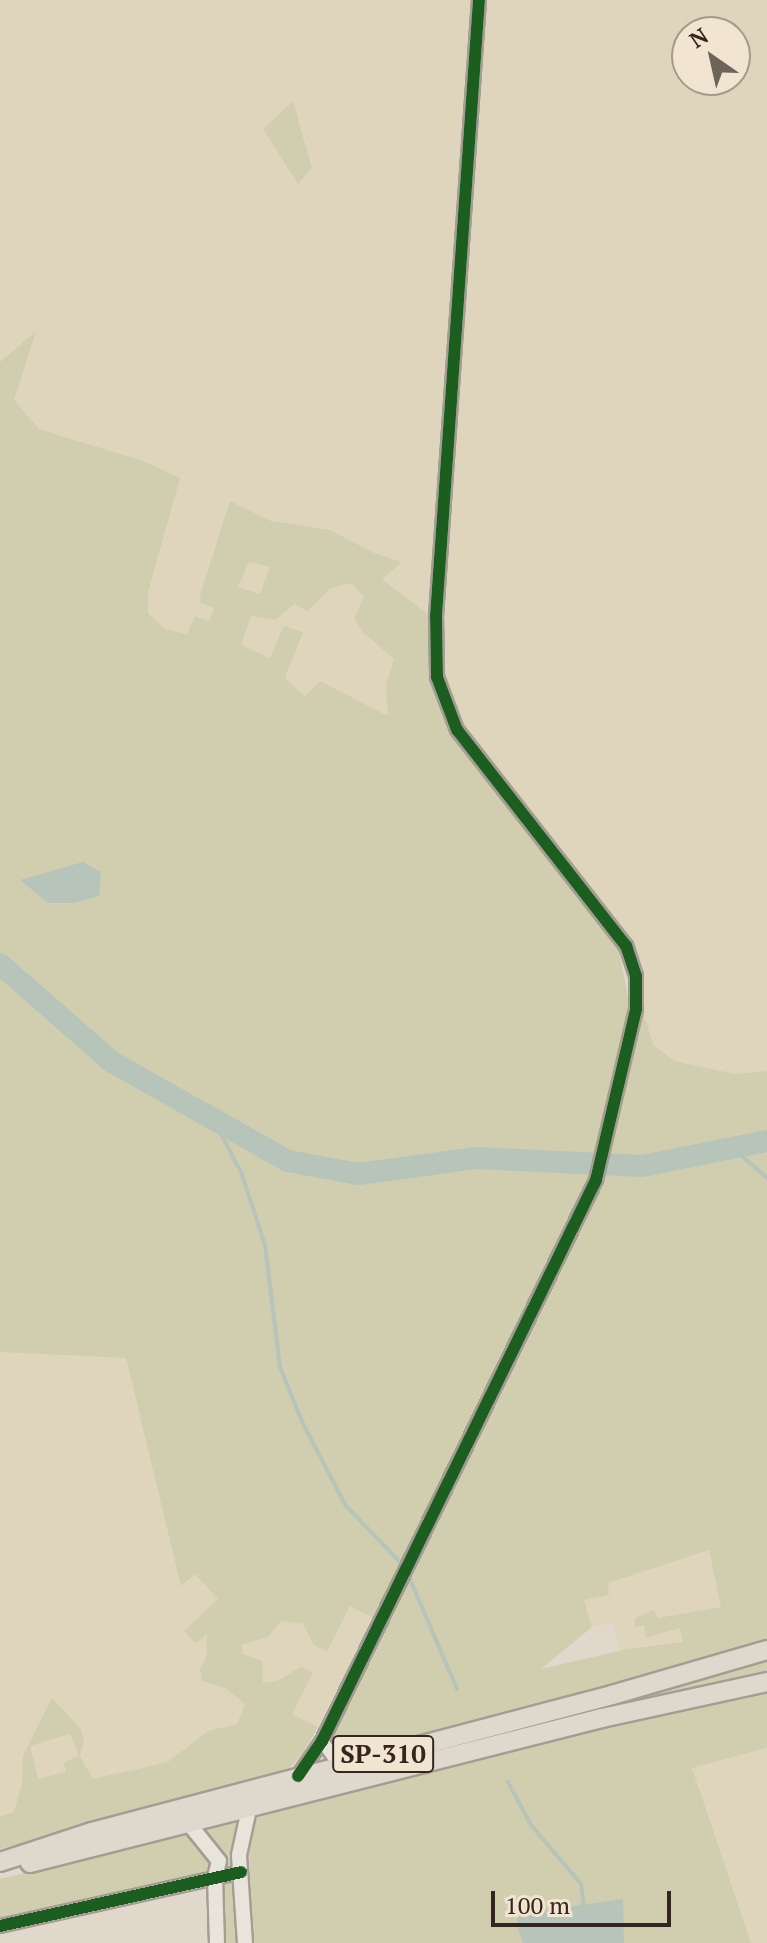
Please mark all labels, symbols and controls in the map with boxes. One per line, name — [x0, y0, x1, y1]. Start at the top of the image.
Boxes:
north arrow — [671, 16, 751, 96]
text: N — [683, 21, 713, 54]
road number: SP-310 — [331, 1732, 435, 1776]
scale bar — [495, 1875, 675, 1925]
text: 100 m — [505, 1889, 570, 1921]

